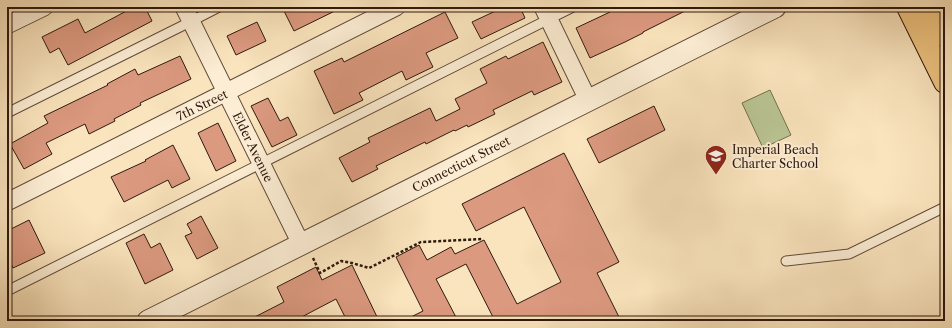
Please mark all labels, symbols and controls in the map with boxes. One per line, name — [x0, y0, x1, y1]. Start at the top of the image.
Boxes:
street label: 7th Street — [174, 86, 231, 124]
street label: Elder Avenue — [230, 110, 277, 185]
street label: Connecticut Street — [410, 133, 513, 195]
place label: Imperial Beach Charter School — [732, 142, 819, 171]
school or university icon: Imperial Beach Charter School — [703, 143, 729, 176]

